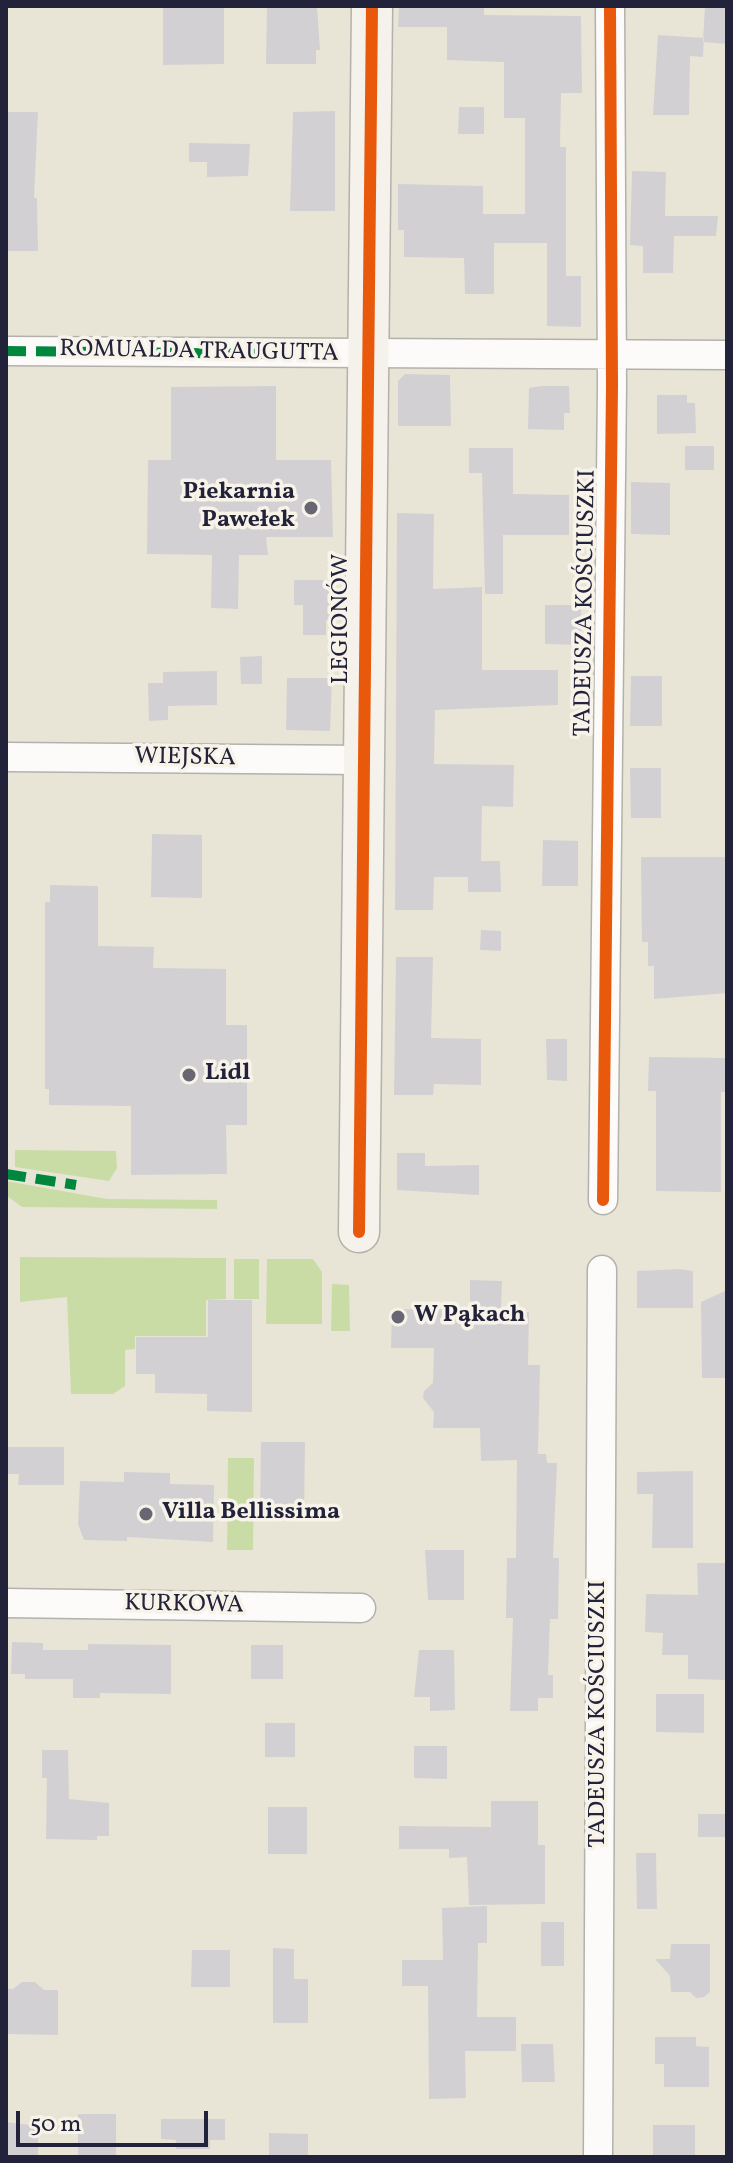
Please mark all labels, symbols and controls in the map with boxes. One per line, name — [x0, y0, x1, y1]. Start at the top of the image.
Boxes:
street label: ROMUALDA TRAUGUTTA — [59, 336, 339, 370]
street label: TADEUSZA KOŚCIUSZKI — [570, 469, 604, 737]
place label: Piekarnia Pawełek — [183, 480, 295, 536]
marker: Piekarnia Pawełek — [302, 499, 320, 517]
street label: LEGIONÓW — [329, 554, 357, 684]
street label: WIEJSKA — [134, 744, 236, 774]
place label: Lidl — [205, 1061, 250, 1089]
marker: Lidl — [180, 1066, 198, 1084]
place label: W Pąkach — [414, 1303, 525, 1331]
marker: W Pąkach — [389, 1308, 407, 1326]
place label: Villa Bellissima — [162, 1500, 340, 1528]
marker: Villa Bellissima — [137, 1505, 155, 1523]
street label: TADEUSZA KOŚCIUSZKI — [586, 1580, 614, 1848]
street label: KURKOWA — [124, 1591, 244, 1621]
scale bar — [20, 2095, 212, 2145]
text: 50 m — [30, 2108, 82, 2142]

